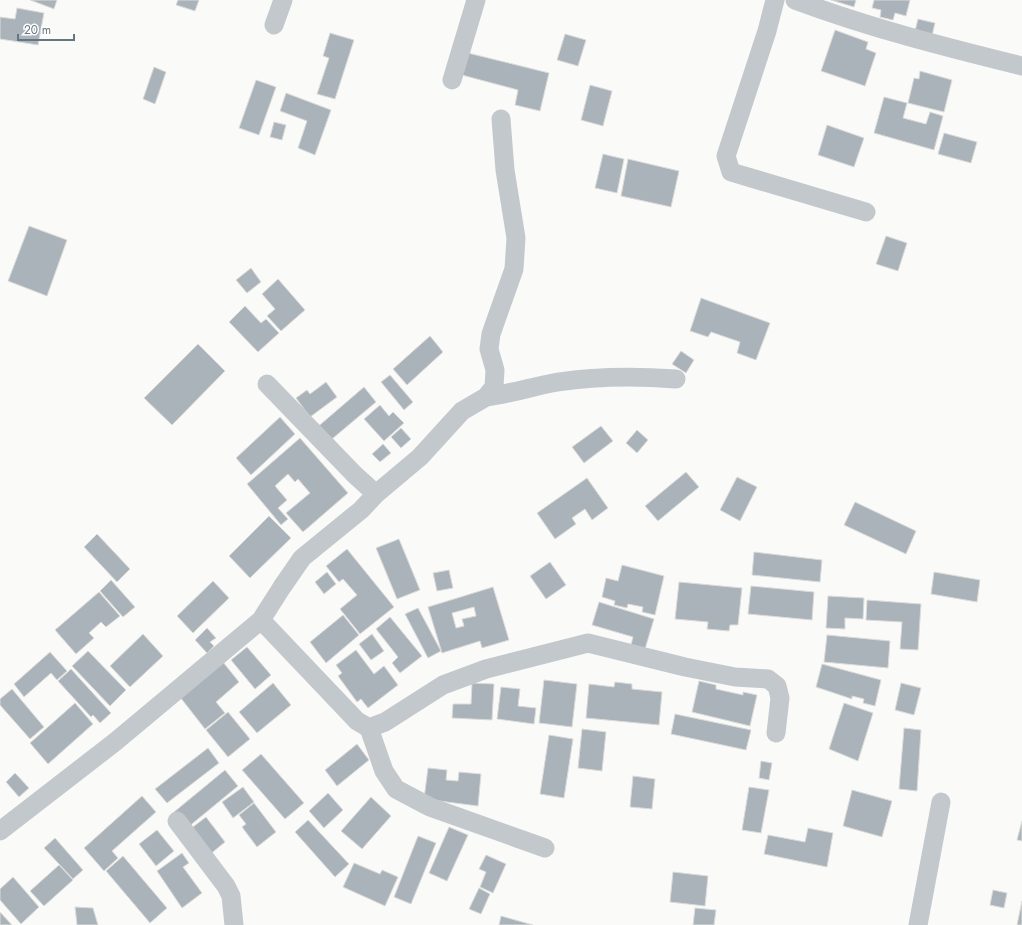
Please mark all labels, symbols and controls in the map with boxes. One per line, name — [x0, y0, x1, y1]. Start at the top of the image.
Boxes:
scale bar — [18, 16, 74, 42]
text: 20 m — [24, 21, 51, 39]

